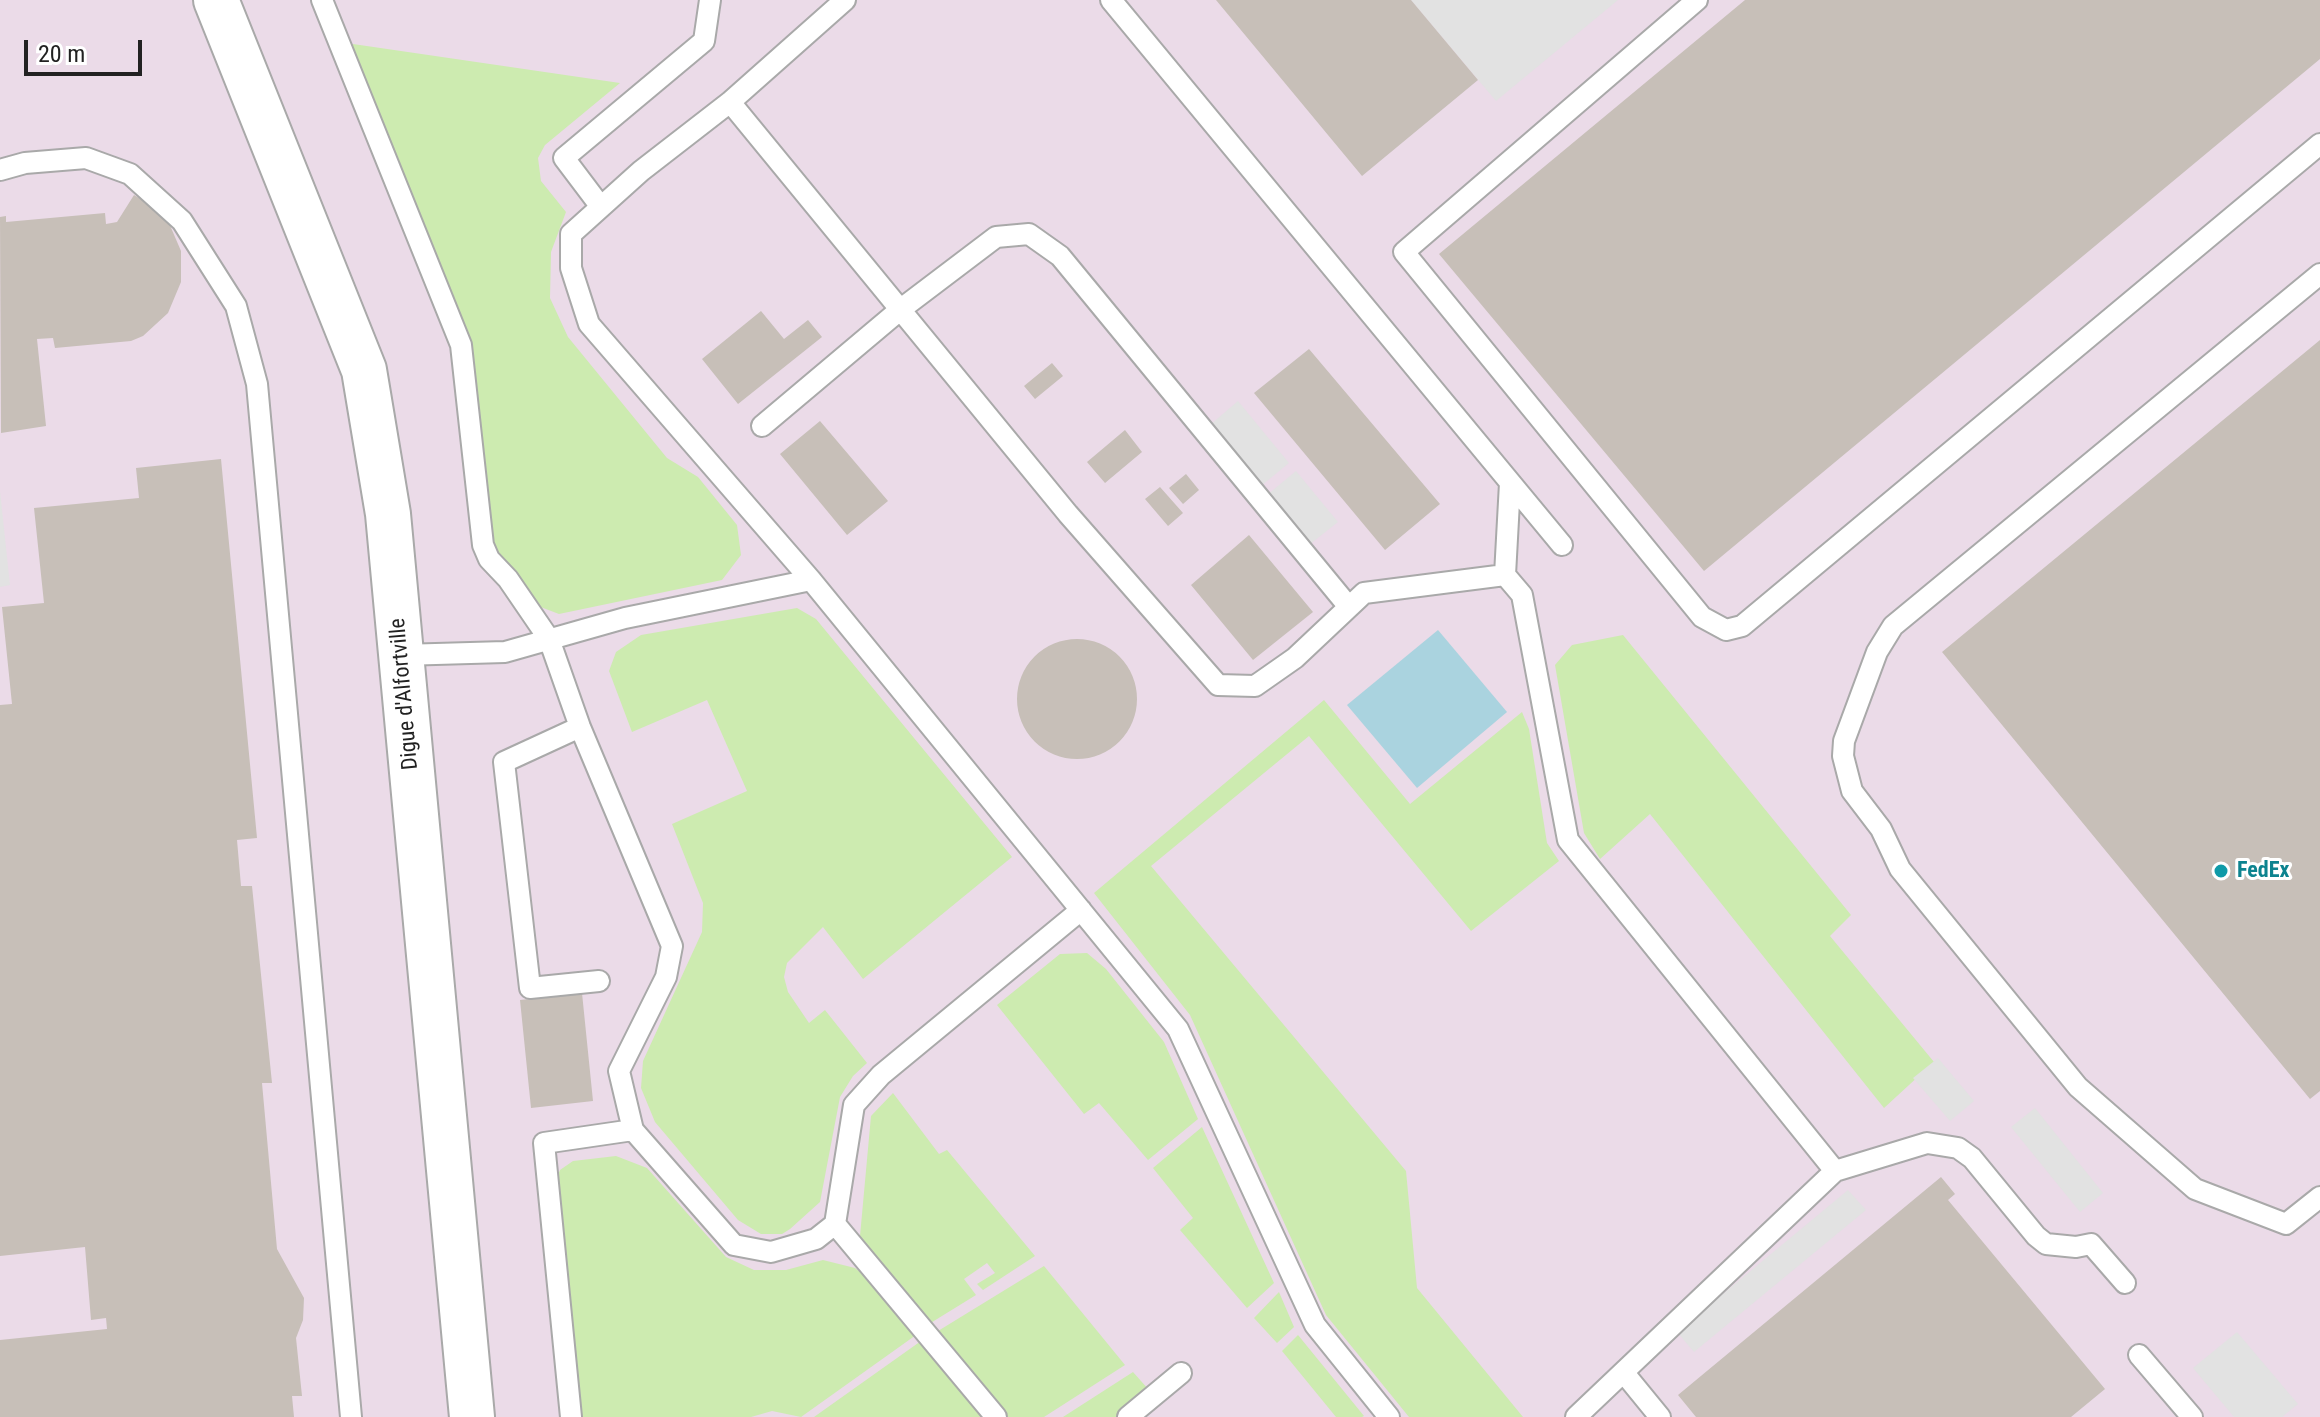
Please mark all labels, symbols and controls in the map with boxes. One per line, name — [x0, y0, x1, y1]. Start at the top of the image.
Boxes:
scale bar — [28, 24, 146, 74]
text: 20 m — [38, 40, 85, 68]
street label: Digue d'Alfortville — [385, 617, 425, 771]
place label: FedEx — [2237, 858, 2289, 884]
marker: FedEx — [2212, 862, 2230, 880]

